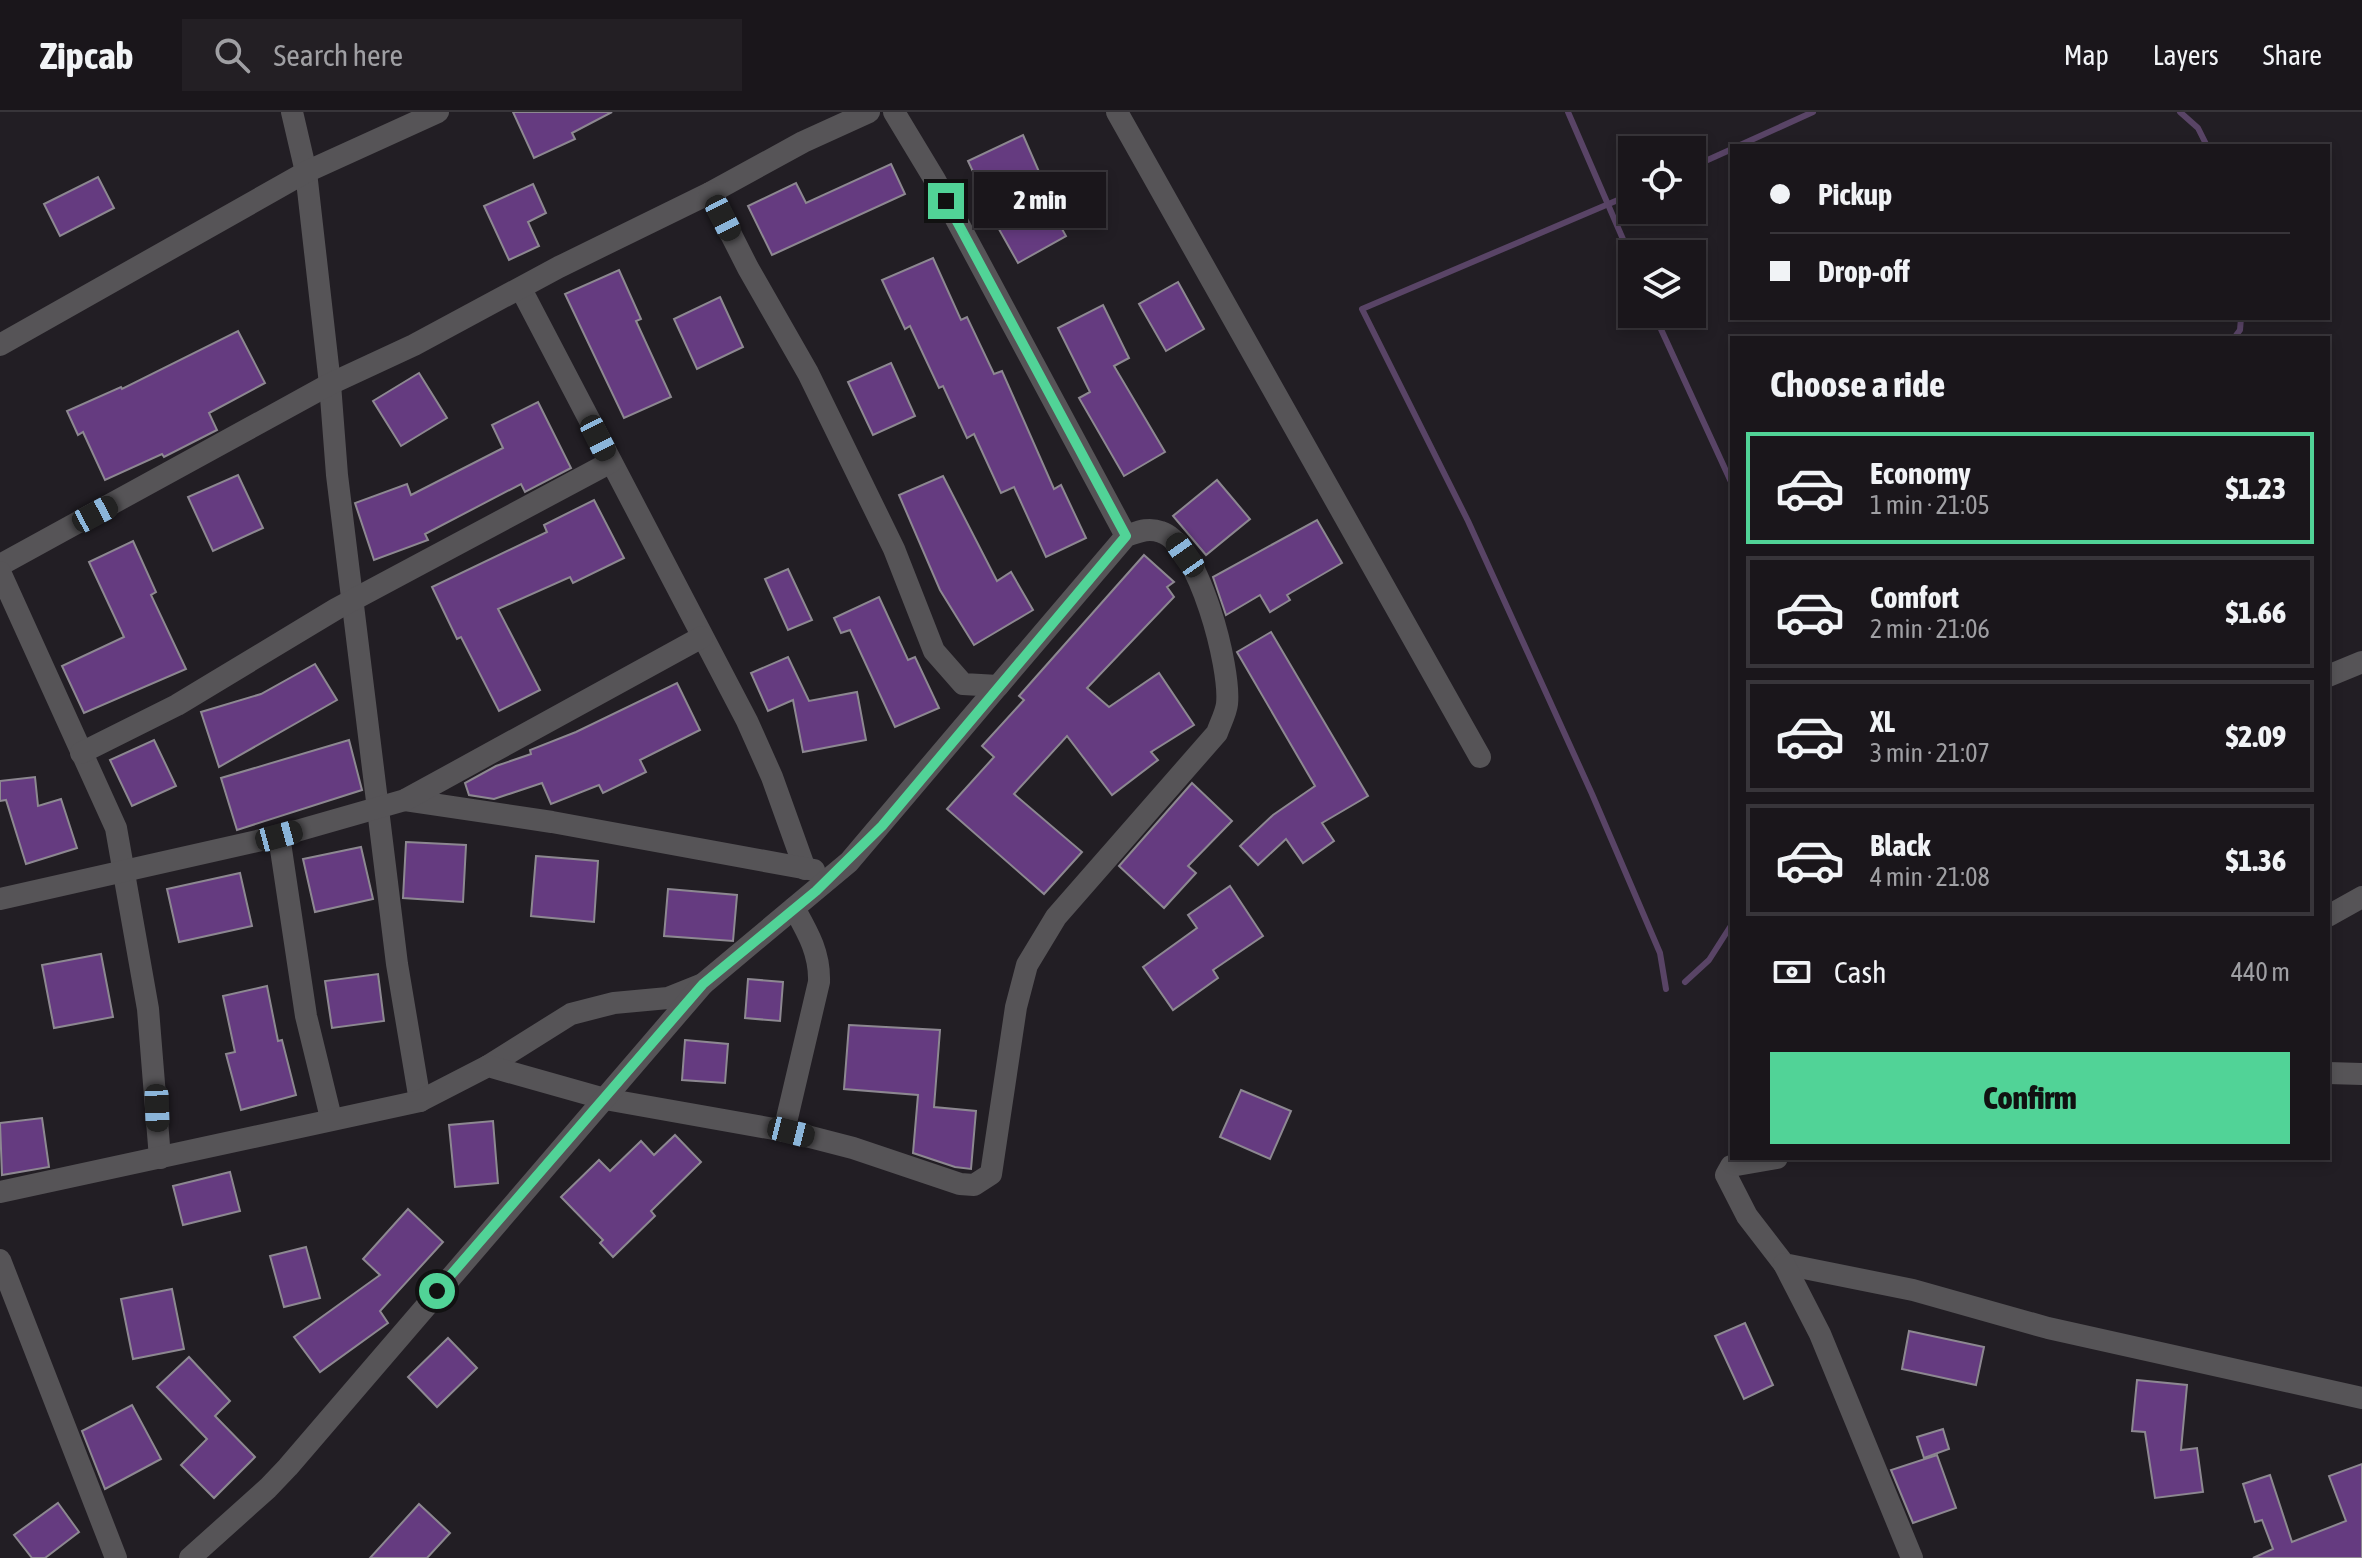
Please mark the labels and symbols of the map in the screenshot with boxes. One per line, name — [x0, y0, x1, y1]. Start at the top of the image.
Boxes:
callout: 2 min — [974, 173, 1106, 229]
route end — [928, 183, 964, 219]
car — [701, 191, 745, 245]
car — [576, 411, 620, 465]
car — [68, 492, 122, 536]
car — [1161, 528, 1209, 582]
car — [253, 818, 305, 854]
car — [144, 1084, 170, 1132]
car — [765, 1115, 817, 1149]
route start — [419, 1273, 455, 1309]

